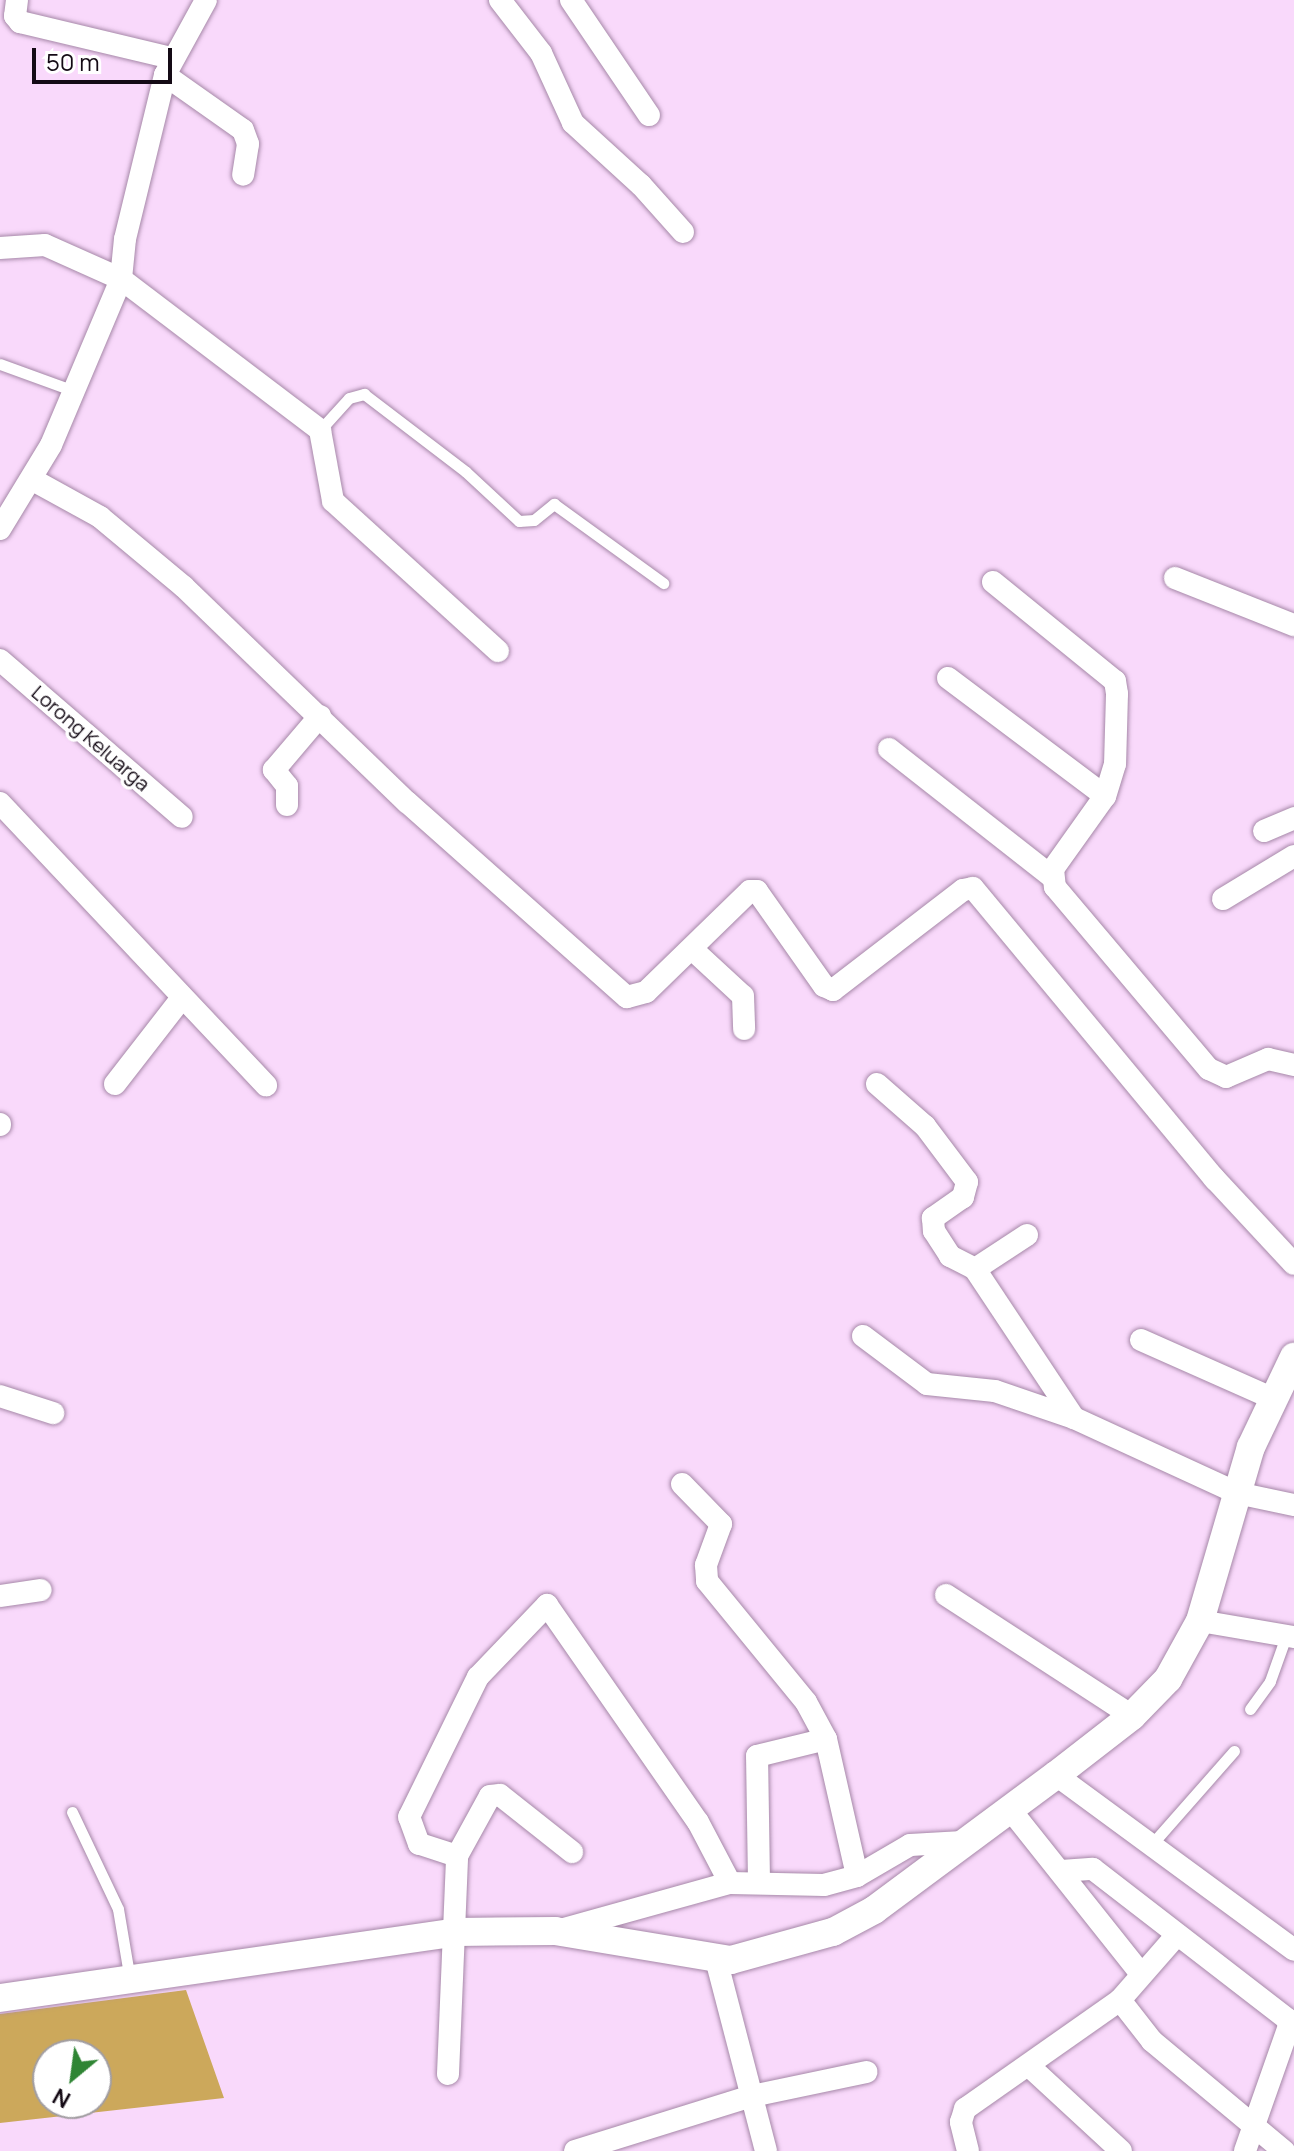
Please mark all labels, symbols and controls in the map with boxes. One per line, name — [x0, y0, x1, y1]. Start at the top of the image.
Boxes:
scale bar — [36, 32, 176, 82]
text: 50 m — [46, 45, 100, 78]
street label: Lorong Keluarga — [27, 680, 155, 796]
north arrow — [32, 2039, 112, 2119]
text: N — [47, 2081, 76, 2115]

